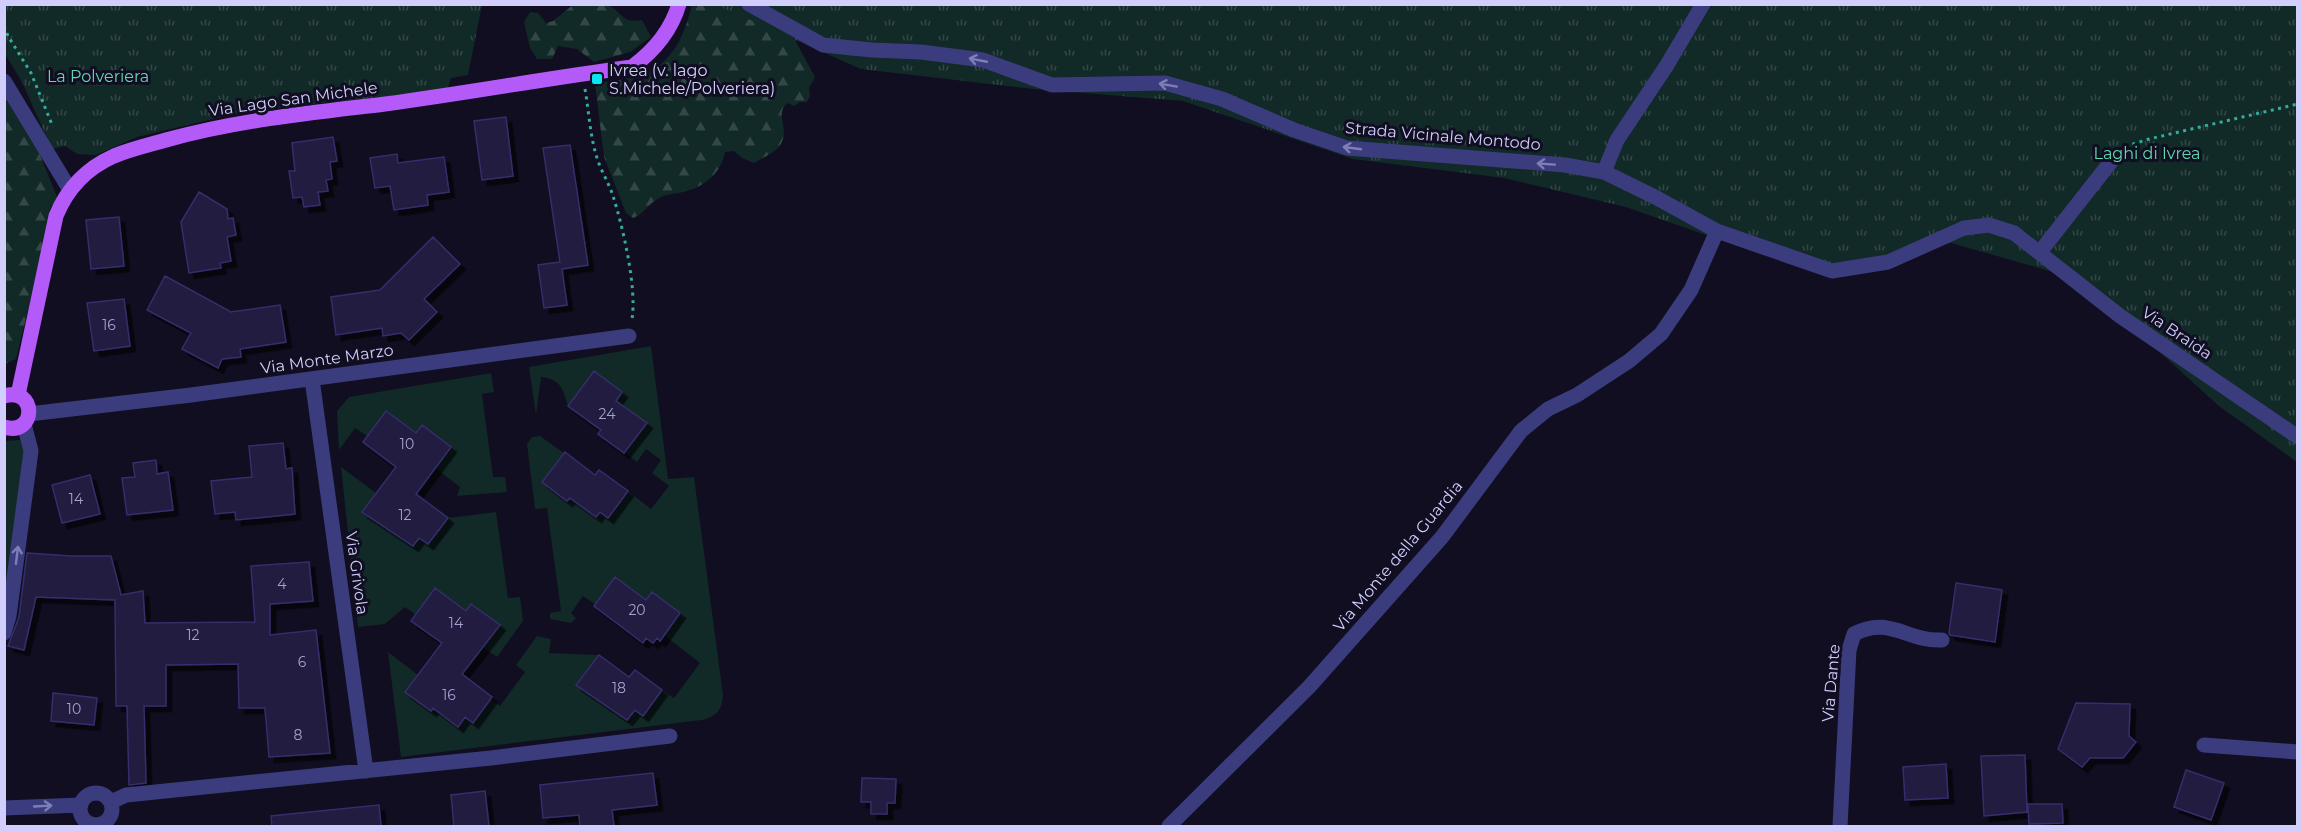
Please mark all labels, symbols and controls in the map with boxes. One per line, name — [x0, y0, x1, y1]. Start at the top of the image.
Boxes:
one-way arrow — [968, 54, 988, 65]
place label: Ivrea (v. lago S.Michele/Polveriera) — [609, 61, 775, 98]
park label: La Polveriera — [47, 67, 149, 86]
marker: Ivrea (v. lago S.Michele/Polveriera) — [590, 72, 604, 86]
street label: Via Lago San Michele — [207, 78, 379, 120]
one-way arrow — [1159, 79, 1178, 90]
street label: Strada Vicinale Montodo — [1345, 118, 1541, 154]
one-way arrow — [1342, 142, 1362, 153]
park label: Laghi di Ivrea — [2093, 144, 2201, 163]
one-way arrow — [1537, 158, 1557, 169]
street label: Via Braida — [2138, 303, 2216, 363]
house number: 16 — [102, 316, 116, 334]
street label: Via Monte Marzo — [259, 340, 395, 378]
house number: 24 — [599, 405, 616, 423]
house number: 10 — [400, 435, 414, 453]
street label: Via Monte della Guardia — [1329, 477, 1467, 635]
house number: 14 — [69, 490, 84, 508]
house number: 12 — [398, 506, 412, 524]
street label: Via Grivola — [342, 530, 372, 616]
one-way arrow — [12, 545, 23, 565]
house number: 4 — [277, 575, 287, 593]
house number: 20 — [628, 601, 646, 619]
house number: 14 — [449, 614, 464, 632]
house number: 12 — [186, 626, 200, 644]
street label: Via Dante — [1818, 643, 1844, 723]
house number: 6 — [298, 653, 307, 671]
house number: 18 — [612, 679, 626, 697]
house number: 16 — [442, 686, 456, 704]
house number: 10 — [67, 700, 81, 718]
house number: 8 — [294, 726, 303, 744]
one-way arrow — [32, 801, 52, 812]

